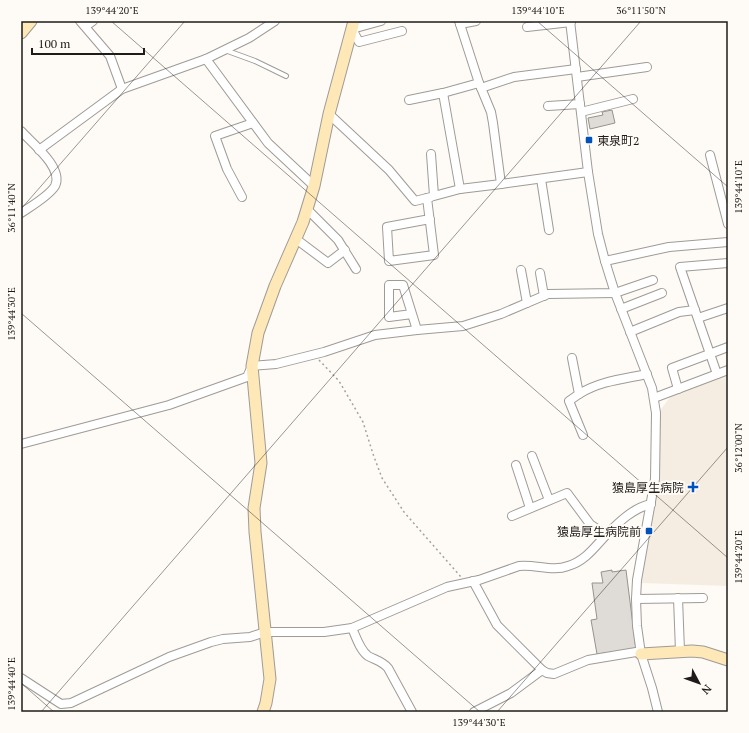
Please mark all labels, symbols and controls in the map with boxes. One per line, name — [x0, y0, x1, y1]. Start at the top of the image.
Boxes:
text: 139°44'20"E — [85, 4, 139, 17]
text: 139°44'10"E — [511, 4, 565, 17]
text: 36°11'50"N — [616, 4, 666, 17]
scale bar — [32, 30, 144, 56]
text: 100 m — [38, 36, 71, 51]
place label: 東泉町2 — [597, 133, 639, 148]
marker: 東泉町2 — [584, 135, 594, 145]
text: 139°44'10"E — [732, 160, 745, 214]
text: 36°11'40"N — [5, 183, 18, 233]
text: 139°44'30"E — [5, 287, 18, 341]
text: 36°12'00"N — [732, 423, 745, 473]
place label: 猿島厚生病院 — [612, 480, 684, 495]
marker: 猿島厚生病院 — [687, 481, 699, 493]
place label: 猿島厚生病院前 — [557, 524, 641, 539]
marker: 猿島厚生病院前 — [644, 526, 654, 536]
text: 139°44'20"E — [732, 530, 745, 584]
text: 139°44'40"E — [5, 657, 18, 711]
north arrow — [679, 663, 719, 703]
text: N — [698, 682, 715, 698]
text: 139°44'30"E — [452, 716, 506, 729]

